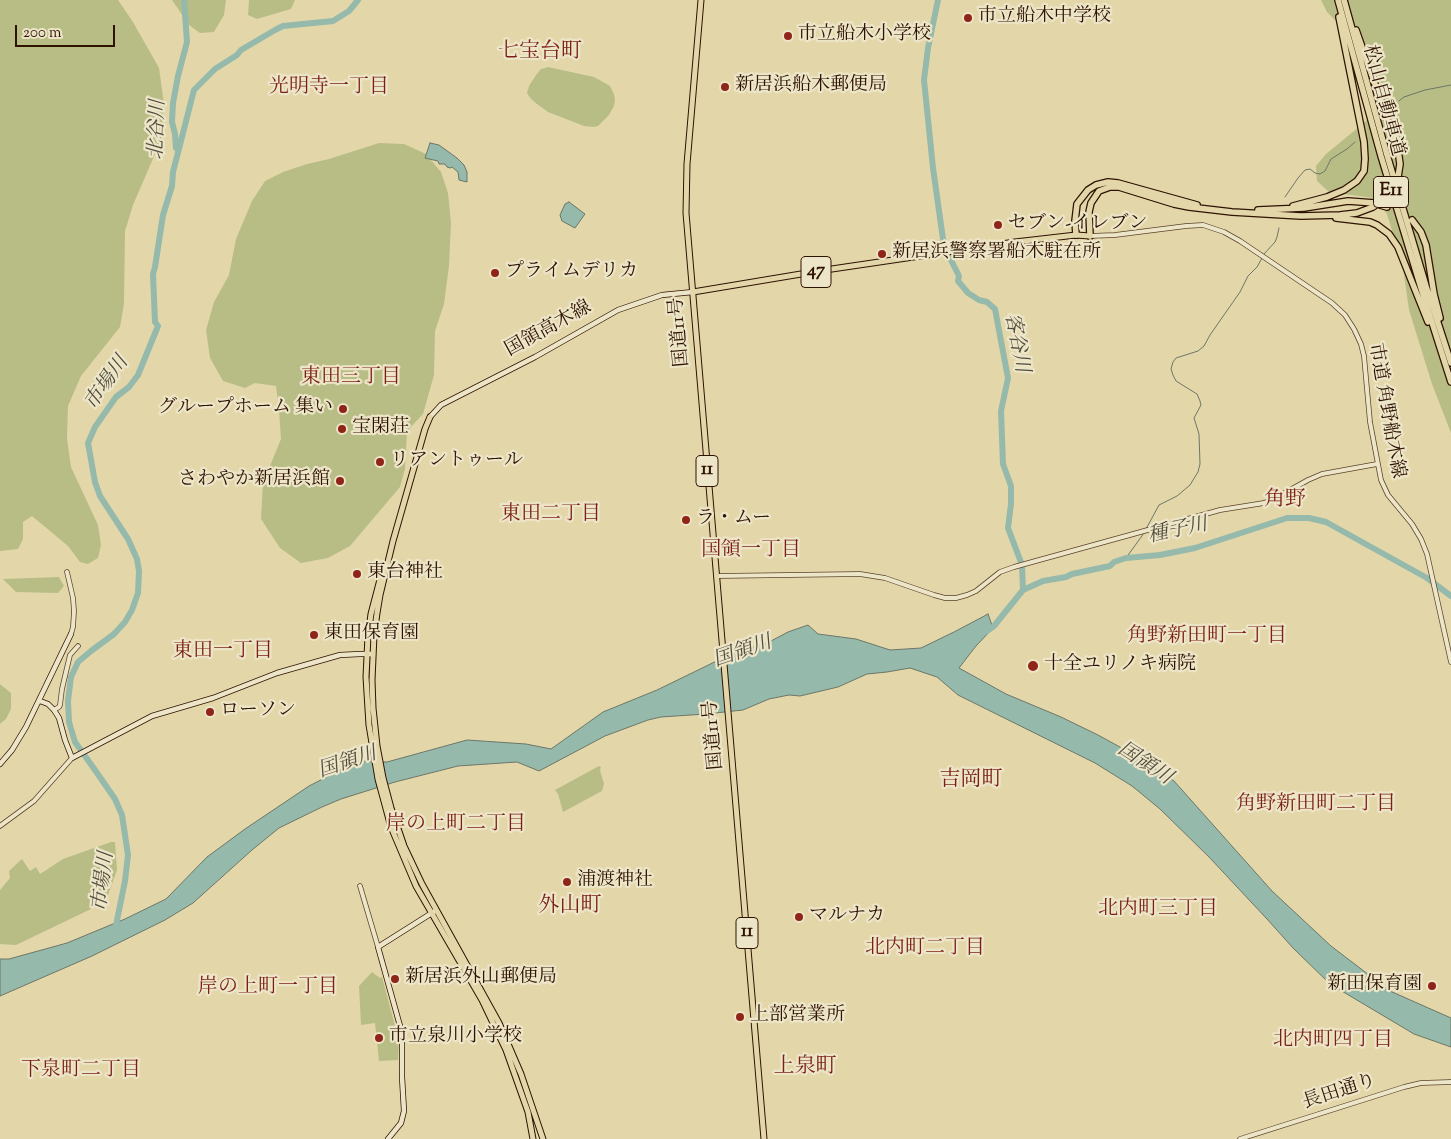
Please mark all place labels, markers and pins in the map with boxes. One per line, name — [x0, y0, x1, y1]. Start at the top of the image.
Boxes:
place label: 市立船木中学校 — [978, 7, 1111, 29]
marker: 市立船木中学校 — [962, 12, 974, 24]
place label: 市立船木小学校 — [798, 25, 931, 47]
marker: 市立船木小学校 — [782, 30, 794, 42]
place label: 新居浜船木郵便局 — [735, 76, 887, 98]
marker: 新居浜船木郵便局 — [719, 81, 731, 93]
place label: セブン-イレブン — [1008, 214, 1147, 236]
marker: セブン-イレブン — [992, 219, 1004, 231]
place label: 新居浜警察署船木駐在所 — [892, 243, 1101, 265]
marker: 新居浜警察署船木駐在所 — [876, 248, 888, 260]
place label: プライムデリカ — [505, 262, 638, 284]
marker: プライムデリカ — [489, 267, 501, 279]
place label: グループホーム 集い — [158, 398, 333, 420]
marker: グループホーム 集い — [337, 403, 349, 415]
place label: 宝閑荘 — [352, 418, 409, 440]
marker: 宝閑荘 — [336, 423, 348, 435]
place label: リアントゥール — [390, 451, 523, 473]
marker: リアントゥール — [374, 456, 386, 468]
place label: さわやか新居浜館 — [178, 470, 330, 492]
marker: さわやか新居浜館 — [334, 475, 346, 487]
place label: ラ・ムー — [696, 509, 771, 531]
marker: ラ・ムー — [680, 514, 692, 526]
place label: 東台神社 — [367, 563, 443, 585]
marker: 東台神社 — [351, 568, 363, 580]
place label: 東田保育園 — [324, 624, 419, 646]
marker: 東田保育園 — [308, 629, 320, 641]
place label: 十全ユリノキ病院 — [1044, 655, 1196, 677]
marker: 十全ユリノキ病院 — [1026, 659, 1040, 673]
place label: ローソン — [220, 701, 296, 723]
marker: ローソン — [204, 706, 216, 718]
place label: 浦渡神社 — [577, 871, 653, 893]
marker: 浦渡神社 — [561, 876, 573, 888]
place label: マルナカ — [809, 906, 885, 928]
marker: マルナカ — [793, 911, 805, 923]
place label: 新居浜外山郵便局 — [405, 968, 557, 990]
marker: 新居浜外山郵便局 — [389, 973, 401, 985]
place label: 新田保育園 — [1327, 975, 1422, 997]
marker: 新田保育園 — [1426, 980, 1438, 992]
place label: 上部営業所 — [750, 1006, 845, 1028]
marker: 上部営業所 — [734, 1011, 746, 1023]
place label: 市立泉川小学校 — [389, 1027, 522, 1049]
marker: 市立泉川小学校 — [373, 1032, 385, 1044]

